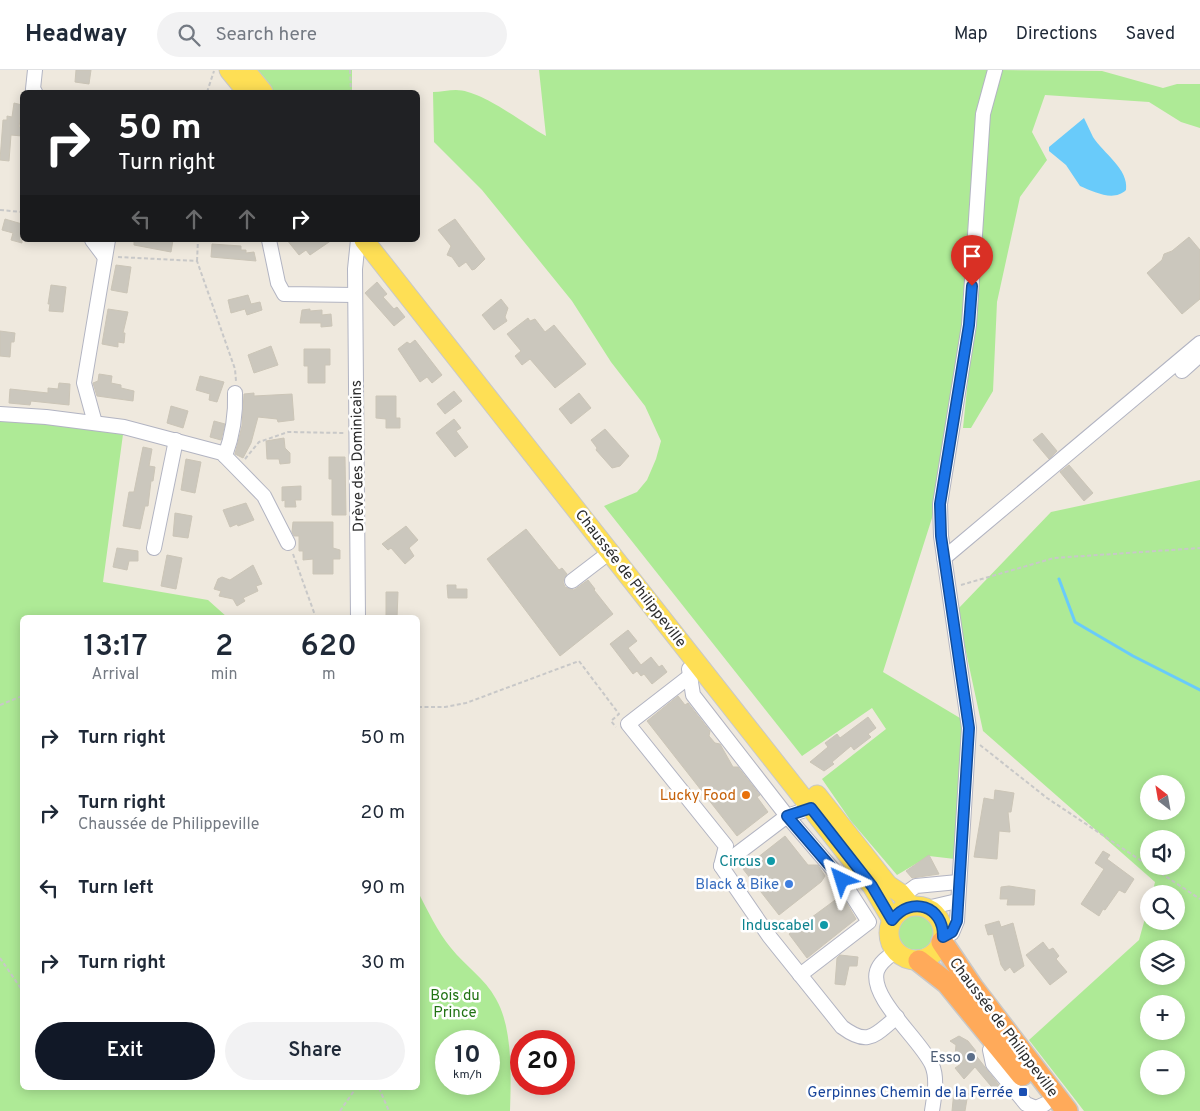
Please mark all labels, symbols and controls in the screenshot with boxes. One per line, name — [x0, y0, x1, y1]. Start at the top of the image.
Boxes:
search box — [157, 12, 507, 57]
text: Headway — [25, 20, 127, 50]
icon: search — [175, 21, 203, 49]
text: Search here — [215, 23, 317, 47]
text: Map — [954, 23, 988, 46]
text: Directions — [1016, 23, 1098, 46]
text: Saved — [1126, 23, 1175, 46]
text: 50 m — [118, 107, 202, 151]
icon: right — [35, 110, 100, 175]
text: Turn right — [118, 150, 215, 177]
icon: left — [127, 205, 155, 233]
icon: ahead — [180, 205, 208, 233]
icon: ahead — [233, 205, 261, 233]
icon: right — [286, 205, 314, 233]
pin — [951, 235, 993, 286]
icon: arrive — [958, 242, 986, 270]
street label: Drève des Dominicains — [348, 380, 369, 532]
street label: Chaussée de Philippeville — [570, 506, 690, 652]
text: 13:17 — [83, 629, 148, 666]
text: 2 — [215, 629, 233, 666]
text: 620 — [301, 629, 357, 666]
text: Arrival — [92, 665, 139, 685]
text: min — [211, 665, 237, 685]
text: m — [322, 665, 335, 685]
icon: right — [35, 724, 63, 752]
text: Turn right — [78, 726, 166, 750]
text: 50 m — [360, 726, 405, 750]
north arrow — [1140, 775, 1185, 820]
map controls — [1140, 775, 1185, 1095]
place label: Lucky Food — [660, 787, 736, 806]
marker: Lucky Food — [740, 789, 752, 801]
text: Turn right — [78, 791, 166, 815]
icon: right — [35, 799, 63, 827]
text: 20 m — [361, 801, 405, 825]
text: Chaussée de Philippeville — [78, 815, 259, 835]
button: sound — [1140, 830, 1185, 875]
place label: Circus — [719, 853, 761, 872]
position arrow — [815, 853, 867, 905]
marker: Circus — [765, 855, 777, 867]
icon: left — [35, 874, 63, 902]
text: Turn left — [78, 876, 154, 900]
text: 90 m — [361, 876, 405, 900]
place label: Black & Bike — [695, 876, 779, 895]
marker: Black & Bike — [783, 878, 795, 890]
button: search — [1140, 885, 1185, 930]
place label: Induscabel — [741, 917, 814, 936]
marker: Induscabel — [818, 919, 830, 931]
button: layers — [1140, 940, 1185, 985]
icon: right — [35, 949, 63, 977]
text: Turn right — [78, 951, 166, 975]
text: 30 m — [361, 951, 405, 975]
street label: Chaussée de Philippeville — [944, 954, 1062, 1101]
park label: Bois du Prince — [430, 987, 480, 1023]
button: + — [1140, 995, 1185, 1040]
button: Exit — [35, 1022, 215, 1080]
button: Share — [225, 1022, 405, 1080]
speed limit sign: 20 — [510, 1030, 575, 1095]
text: 10 — [454, 1040, 481, 1072]
place label: Esso — [930, 1049, 961, 1068]
button: − — [1140, 1050, 1185, 1095]
marker: Esso — [965, 1051, 977, 1063]
text: km/h — [453, 1067, 482, 1083]
place label: Gerpinnes Chemin de la Ferrée — [807, 1084, 1013, 1103]
marker: Gerpinnes Chemin de la Ferrée — [1017, 1086, 1029, 1098]

